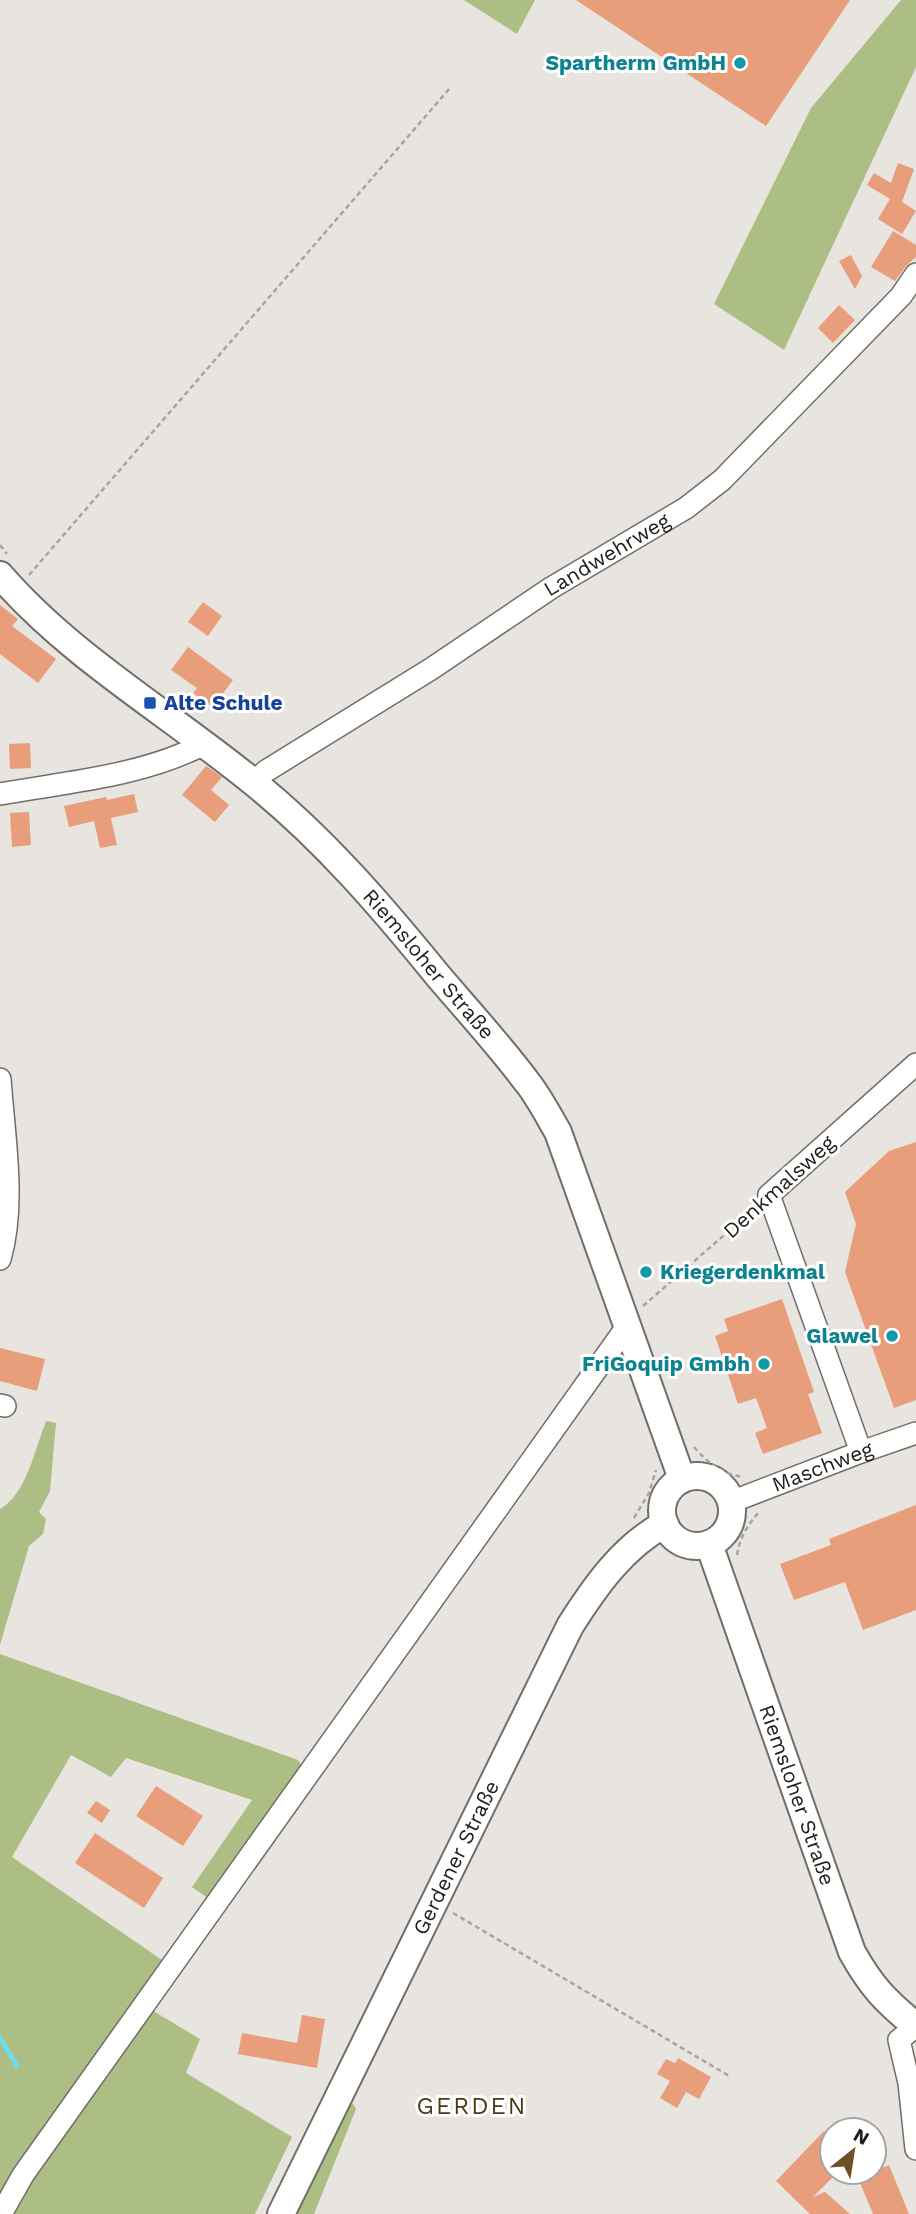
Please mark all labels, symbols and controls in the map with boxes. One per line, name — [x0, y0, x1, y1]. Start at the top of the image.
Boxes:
place label: Spartherm GmbH — [545, 50, 726, 75]
marker: Spartherm GmbH — [732, 55, 748, 71]
street label: Landwehrweg — [539, 507, 675, 601]
place label: Alte Schule — [164, 690, 283, 715]
marker: Alte Schule — [142, 695, 158, 711]
street label: Riemsloher Straße — [358, 883, 500, 1044]
street label: Denkmalsweg — [718, 1129, 840, 1243]
place label: Kriegerdenkmal — [660, 1259, 825, 1284]
marker: Kriegerdenkmal — [638, 1264, 654, 1280]
place label: Glawel — [806, 1323, 878, 1348]
marker: Glawel — [884, 1328, 900, 1344]
place label: FriGoquip Gmbh — [582, 1351, 750, 1376]
marker: FriGoquip Gmbh — [756, 1356, 772, 1372]
street label: Maschweg — [768, 1436, 877, 1497]
street label: Riemsloher Straße — [754, 1701, 841, 1888]
street label: Gerdener Straße — [407, 1776, 504, 1939]
district label: GERDEN — [417, 2092, 527, 2120]
north arrow — [818, 2116, 888, 2186]
text: N — [849, 2123, 873, 2150]

